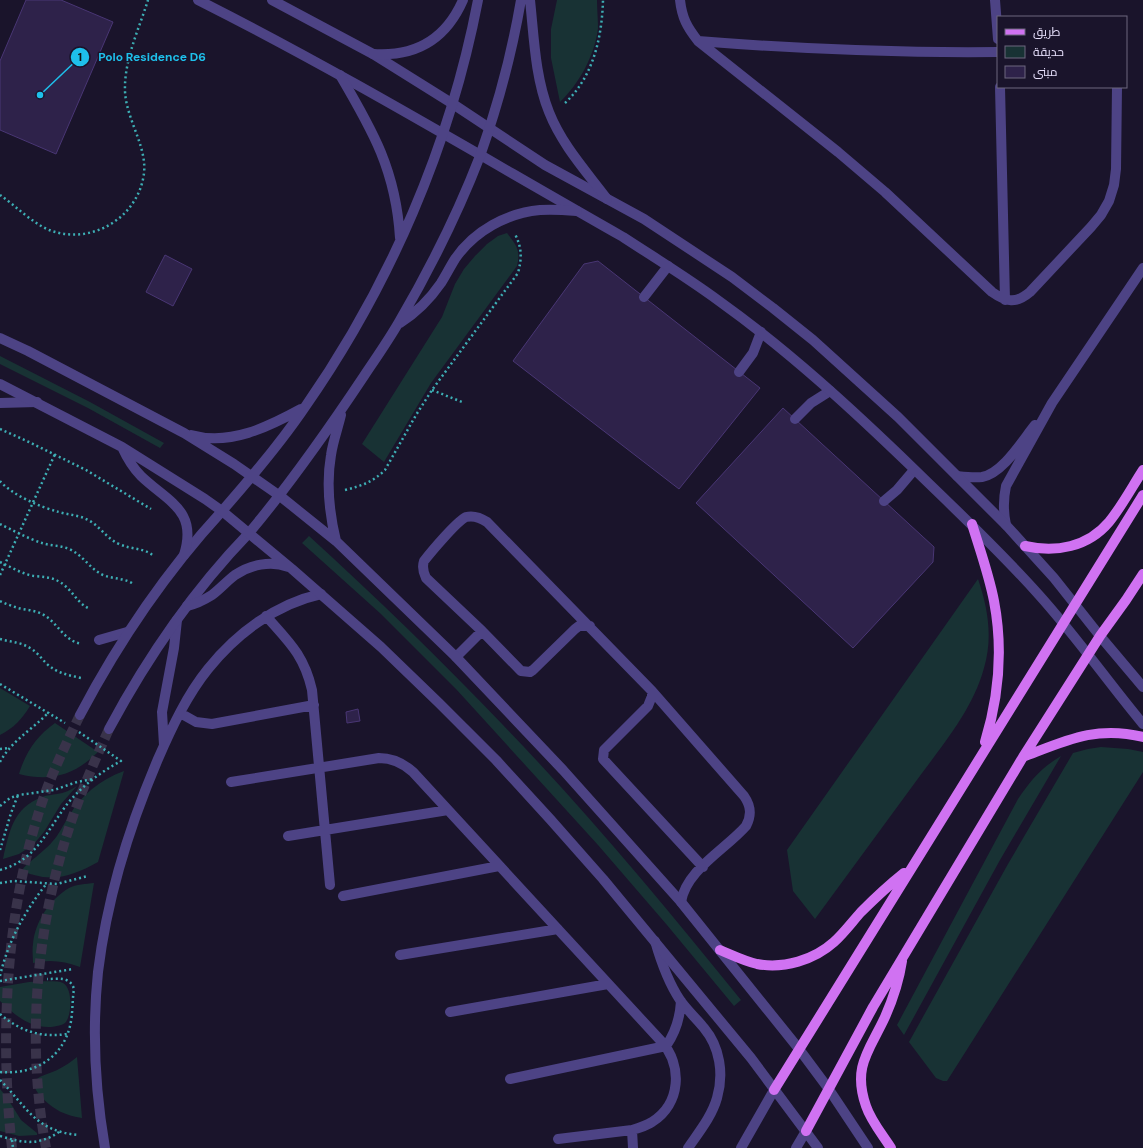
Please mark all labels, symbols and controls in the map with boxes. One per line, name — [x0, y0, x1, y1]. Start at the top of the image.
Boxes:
legend — [997, 16, 1127, 88]
text: طريق — [1033, 24, 1061, 40]
text: حديقة — [1033, 44, 1064, 60]
callout: Polo Residence D6 — [70, 45, 214, 69]
text: 1 — [78, 49, 82, 65]
text: Polo Residence D6 — [98, 49, 206, 65]
text: مبنى — [1033, 64, 1058, 80]

